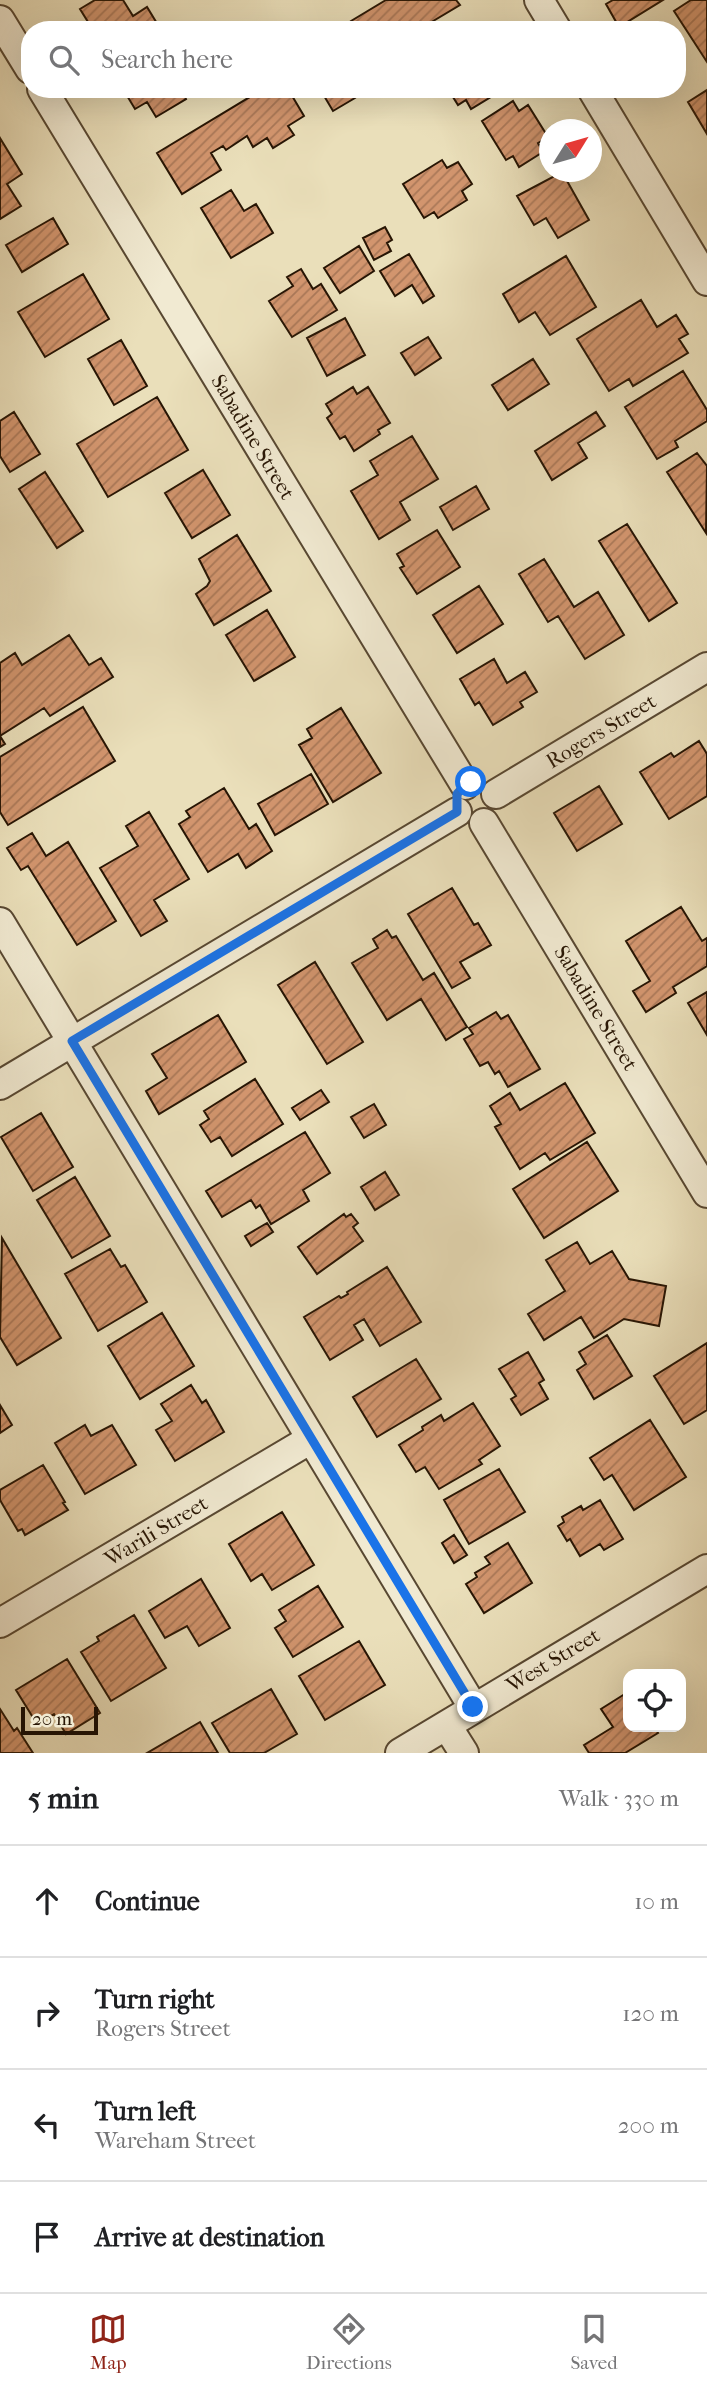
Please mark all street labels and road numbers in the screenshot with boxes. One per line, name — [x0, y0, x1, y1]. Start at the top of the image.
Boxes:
street label: Sabadine Street — [206, 370, 300, 504]
street label: Rogers Street — [542, 689, 661, 773]
street label: Sabadine Street — [549, 941, 643, 1075]
street label: Warili Street — [99, 1491, 212, 1572]
street label: West Street — [501, 1622, 605, 1698]

